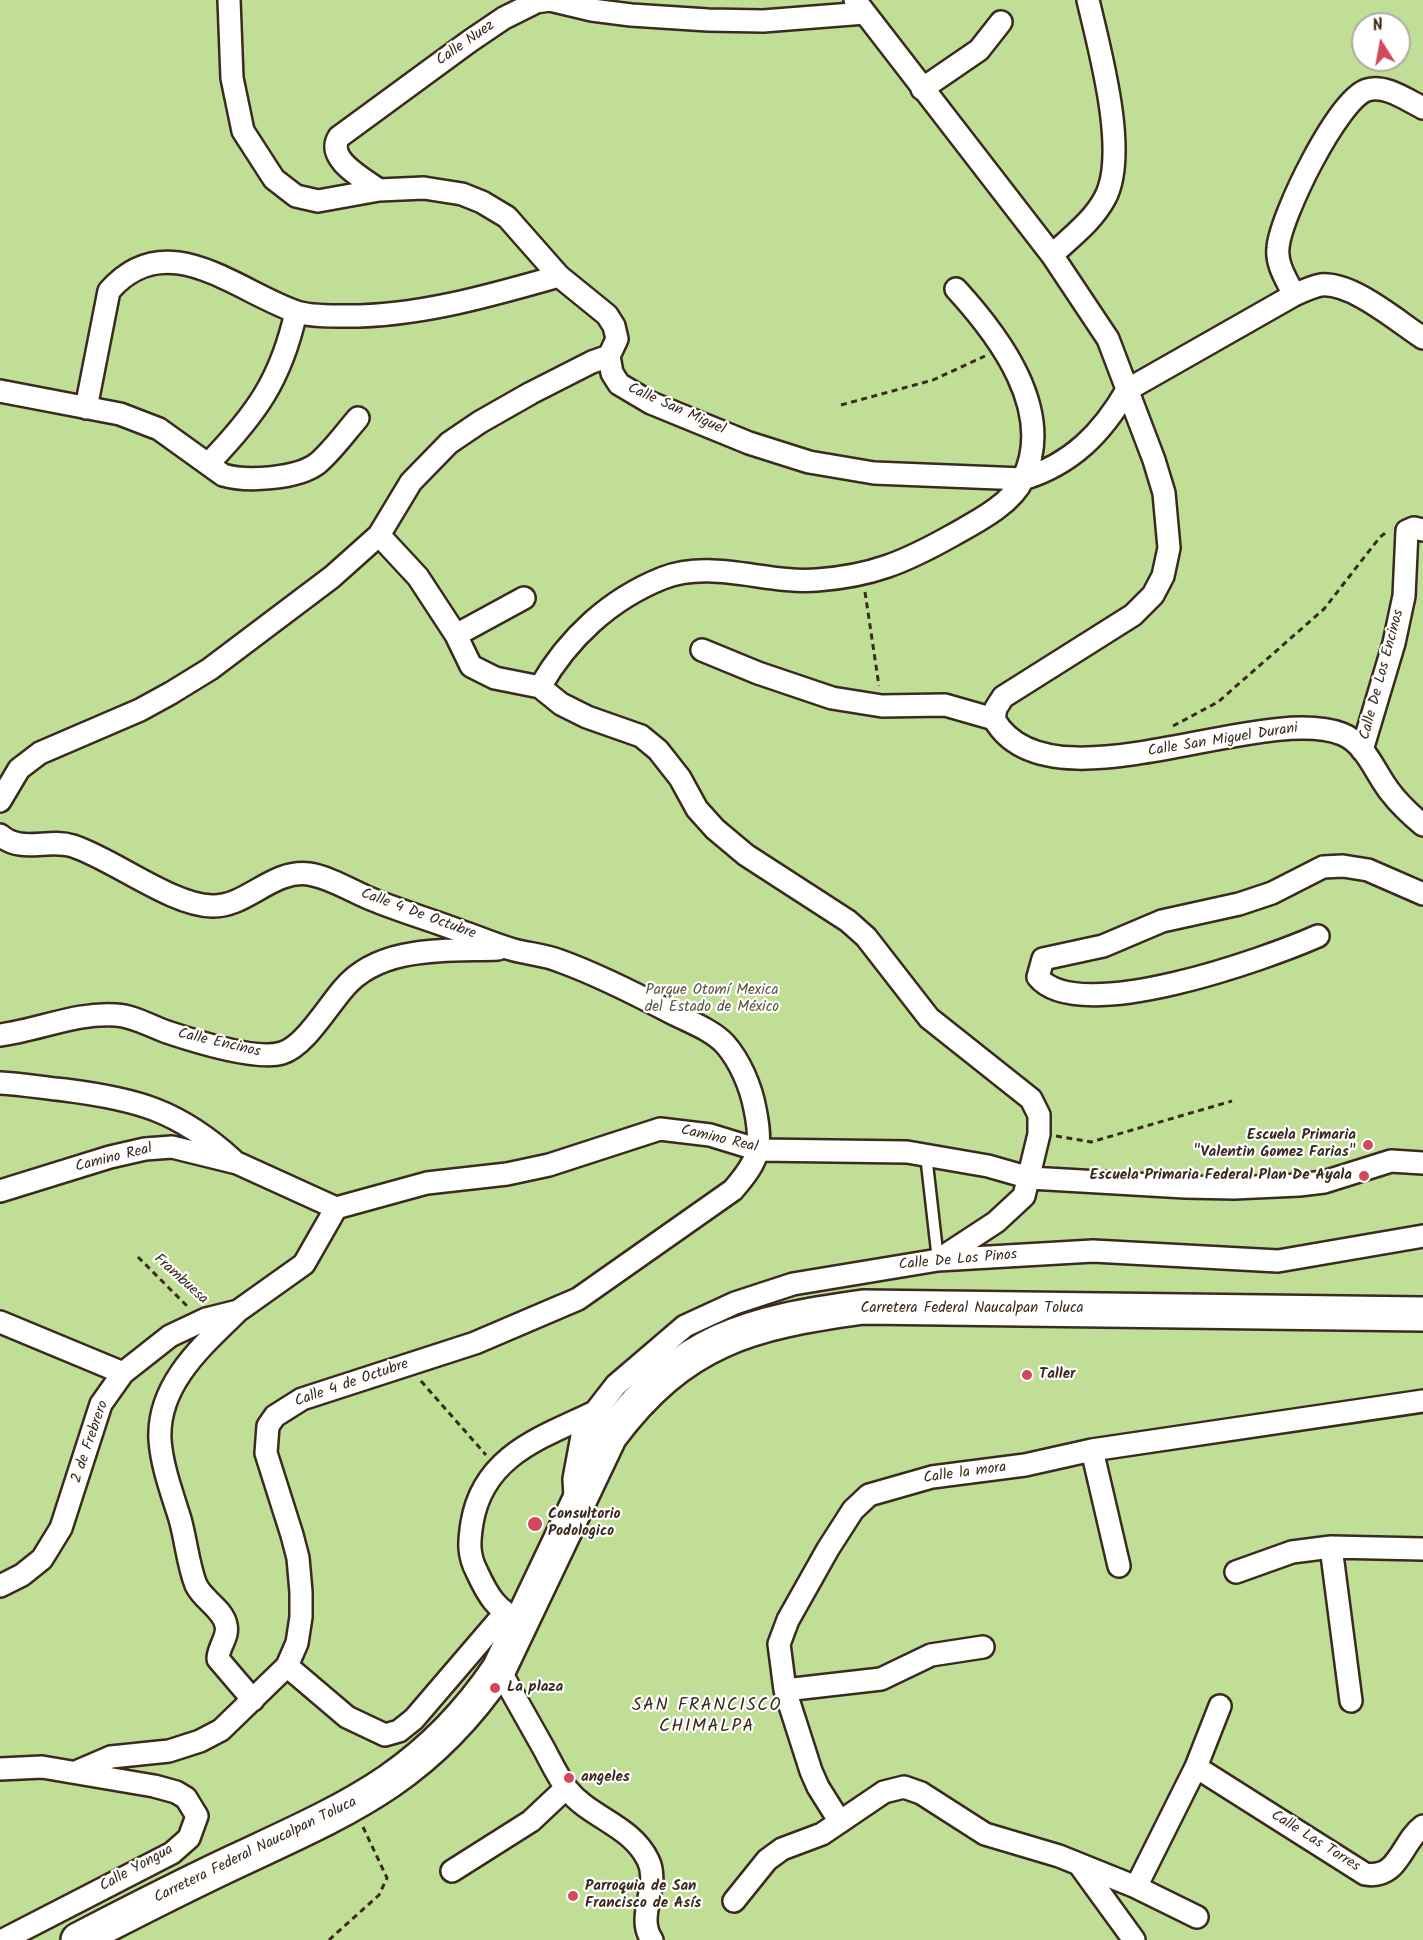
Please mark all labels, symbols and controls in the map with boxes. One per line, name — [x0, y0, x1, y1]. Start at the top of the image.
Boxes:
north arrow — [1351, 12, 1411, 72]
text: N — [1370, 13, 1385, 39]
street label: Calle Nuez — [433, 17, 499, 71]
street label: Calle San Miguel — [624, 380, 728, 440]
street label: Calle De Los Encinos — [1357, 608, 1409, 742]
street label: Calle San Miguel Durani — [1147, 720, 1299, 762]
street label: Calle 4 De Octubre — [358, 886, 478, 944]
park label: Parque Otomí Mexica del Estado de México — [645, 982, 779, 1017]
street label: Calle Encinos — [176, 1026, 262, 1062]
street label: Camino Real — [679, 1122, 759, 1158]
place label: Escuela Primaria "Valentin Gomez Farias" — [1193, 1127, 1356, 1162]
marker: Escuela Primaria "Valentin Gomez Farias" — [1361, 1138, 1375, 1152]
street label: Camino Real — [74, 1141, 154, 1177]
place label: Escuela Primaria Federal Plan De Ayala — [1090, 1167, 1352, 1185]
marker: Escuela Primaria Federal Plan De Ayala — [1357, 1169, 1371, 1183]
street label: Calle De Los Pinos — [898, 1247, 1018, 1275]
street label: Frambuesa — [149, 1251, 211, 1309]
street label: Carretera Federal Naucalpan Toluca — [860, 1300, 1084, 1318]
street label: Calle 4 de Octubre — [293, 1356, 411, 1412]
place label: Taller — [1039, 1366, 1076, 1384]
marker: Taller — [1020, 1368, 1034, 1382]
street label: 2 de Frebrero — [69, 1398, 113, 1486]
street label: Calle la mora — [922, 1459, 1008, 1489]
place label: Consultorio Podologico — [548, 1506, 620, 1541]
marker: Consultorio Podologico — [526, 1515, 544, 1533]
place label: La plaza — [507, 1679, 563, 1697]
marker: La plaza — [488, 1681, 502, 1695]
district label: SAN FRANCISCO CHIMALPA — [632, 1696, 782, 1738]
place label: angeles — [581, 1769, 630, 1787]
marker: angeles — [562, 1771, 576, 1785]
street label: Carretera Federal Naucalpan Toluca — [152, 1794, 360, 1908]
street label: Calle Las Torres — [1267, 1807, 1363, 1877]
street label: Calle Yongua — [97, 1842, 177, 1896]
place label: Parroquia de San Francisco de Asís — [585, 1878, 701, 1913]
marker: Parroquia de San Francisco de Asís — [566, 1889, 580, 1903]

